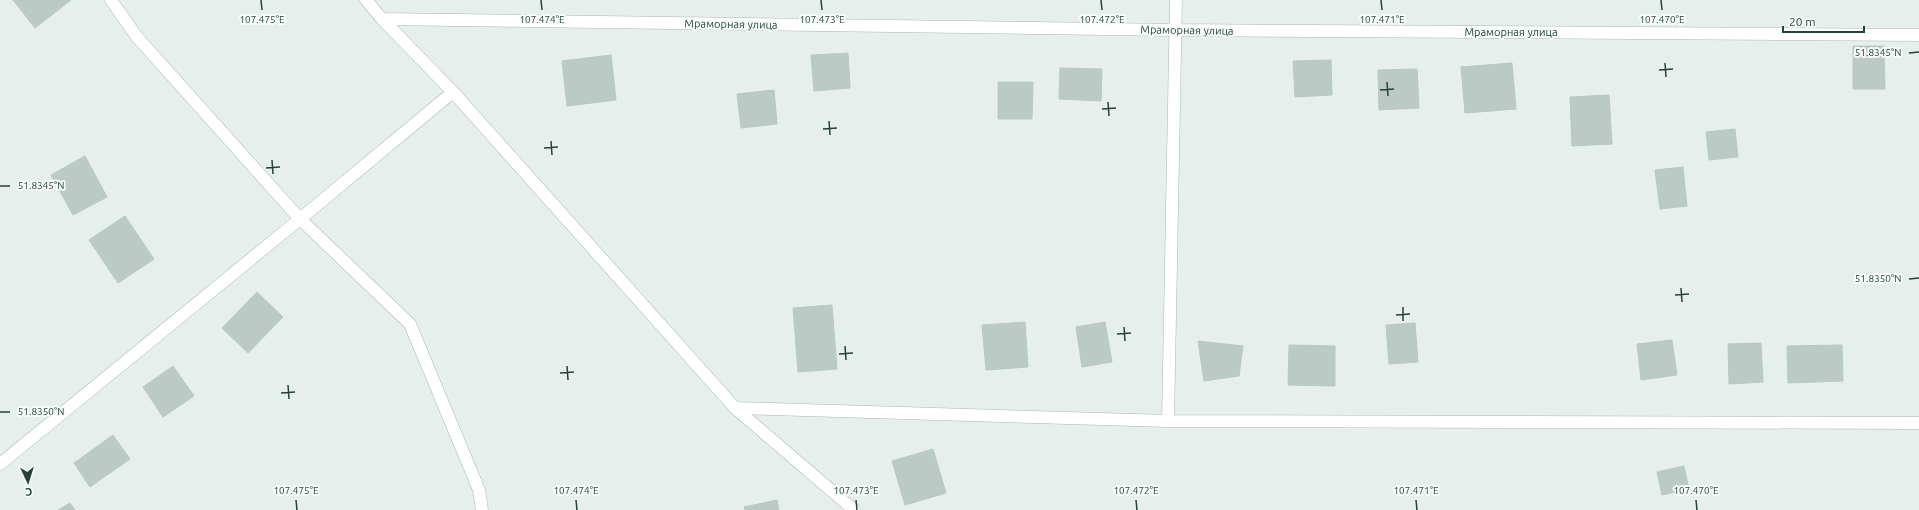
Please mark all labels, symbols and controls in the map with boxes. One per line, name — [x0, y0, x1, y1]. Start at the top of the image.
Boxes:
scale bar — [1783, 8, 1864, 34]
text: 107.475°E — [239, 14, 285, 25]
text: 107.474°E — [519, 14, 565, 25]
text: 107.473°E — [799, 14, 845, 25]
text: 107.472°E — [1079, 14, 1125, 25]
text: 107.471°E — [1359, 14, 1405, 25]
text: 107.470°E — [1639, 14, 1685, 25]
text: 20 m — [1789, 15, 1816, 28]
street label: Мраморная улица — [684, 17, 778, 31]
street label: Мраморная улица — [1140, 23, 1234, 37]
street label: Мраморная улица — [1464, 26, 1558, 38]
text: 51.8345°N — [1855, 47, 1901, 58]
text: 51.8345°N — [18, 180, 64, 191]
text: 51.8350°N — [1855, 273, 1901, 284]
text: 51.8350°N — [18, 406, 64, 417]
north arrow — [8, 462, 48, 502]
text: 107.475°E — [273, 485, 319, 496]
text: 107.474°E — [553, 485, 599, 496]
text: 107.473°E — [833, 485, 879, 496]
text: 107.472°E — [1113, 485, 1159, 496]
text: 107.471°E — [1393, 485, 1439, 496]
text: 107.470°E — [1673, 485, 1719, 496]
text: С — [25, 486, 33, 498]

